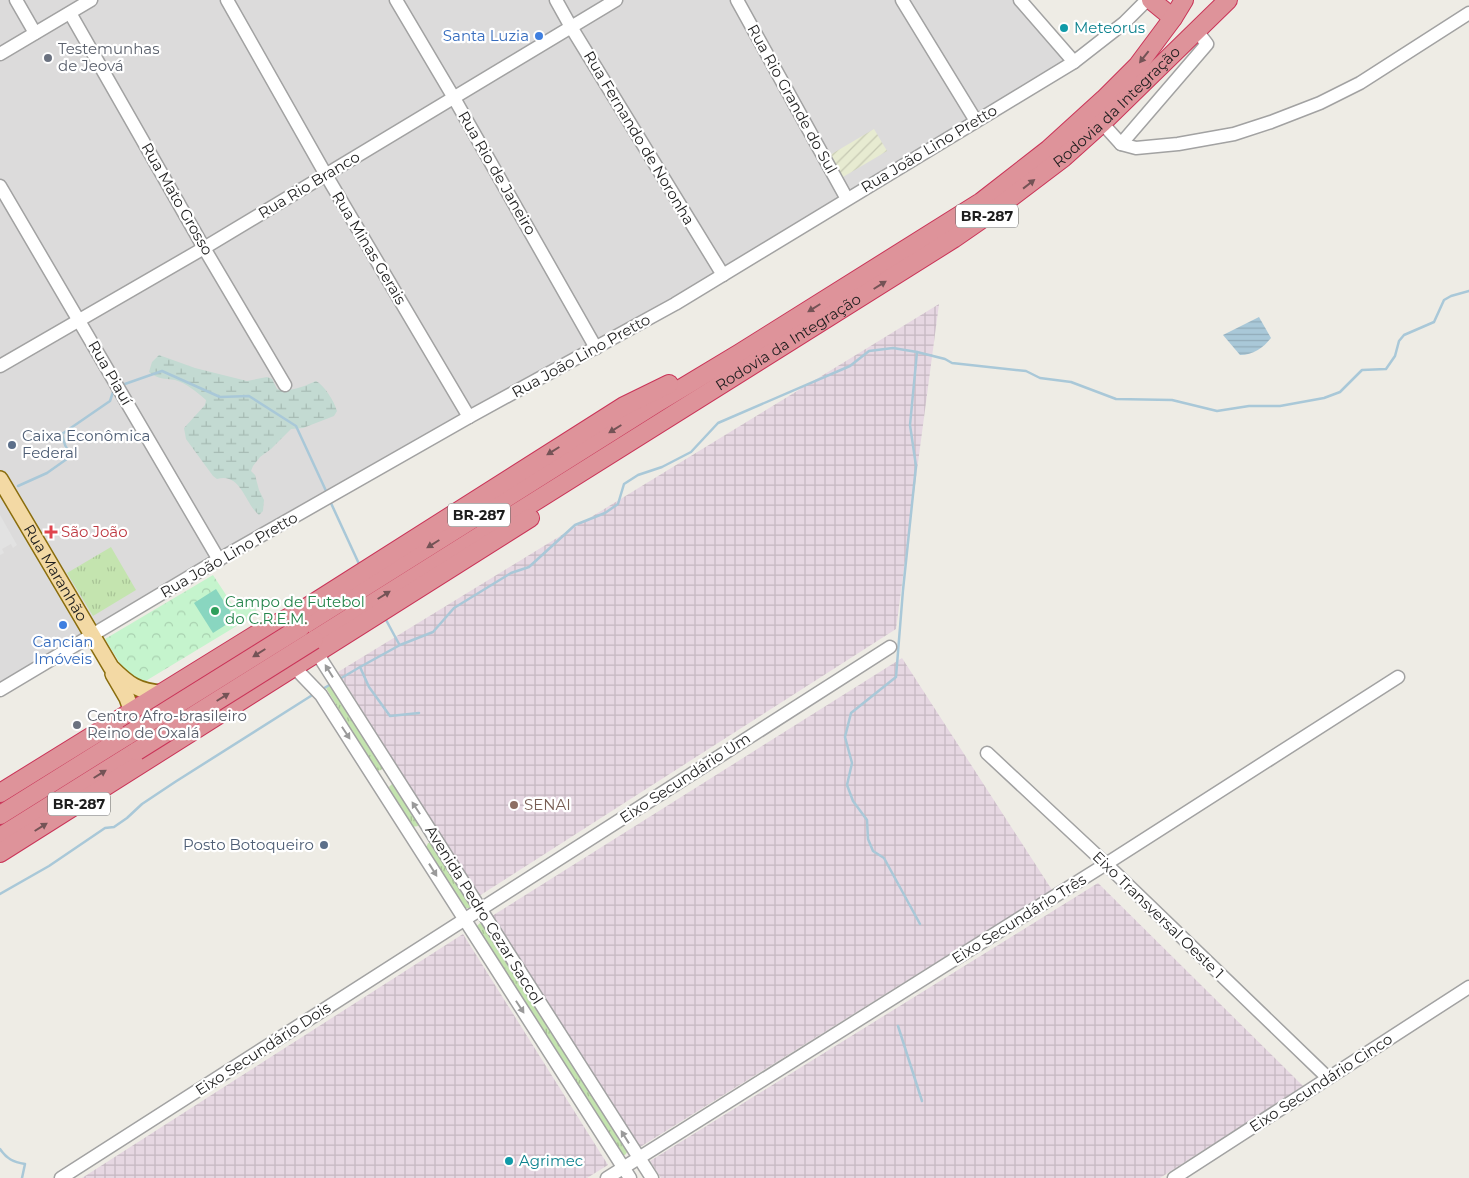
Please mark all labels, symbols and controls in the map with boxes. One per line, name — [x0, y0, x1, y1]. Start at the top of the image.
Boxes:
place label: Meteorus — [1074, 18, 1145, 37]
street label: Rua Rio Grande do Sul — [743, 21, 841, 177]
marker: Meteorus — [1058, 22, 1070, 34]
place label: Santa Luzia — [443, 26, 529, 45]
marker: Santa Luzia — [533, 30, 545, 42]
place label: Testemunhas de Jeová — [58, 39, 159, 75]
street label: Rodovia da Integração — [1049, 42, 1184, 171]
street label: Rua Fernando de Noronha — [580, 47, 699, 228]
one-way arrow — [1138, 50, 1149, 63]
marker: Testemunhas de Jeová — [42, 52, 54, 64]
street label: Rua João Lino Pretto — [857, 100, 1000, 197]
street label: Rua Rio de Janeiro — [454, 107, 541, 238]
street label: Rua Mato Grosso — [137, 139, 217, 258]
street label: Rua Rio Branco — [254, 147, 363, 222]
one-way arrow — [1022, 179, 1035, 190]
street label: Rua Minas Gerais — [328, 188, 411, 308]
road number: BR-287 — [956, 205, 1018, 228]
one-way arrow — [873, 280, 886, 289]
street label: Rodovia da Integração — [712, 289, 864, 395]
one-way arrow — [807, 303, 820, 312]
street label: Rua João Lino Pretto — [508, 310, 653, 402]
street label: Rua Piauí — [84, 337, 137, 409]
one-way arrow — [609, 425, 622, 434]
place label: Caixa Econômica Federal — [22, 426, 150, 462]
marker: Caixa Econômica Federal — [6, 439, 18, 451]
one-way arrow — [547, 447, 560, 456]
road number: BR-287 — [448, 504, 510, 526]
street label: Rua João Lino Pretto — [157, 507, 301, 602]
street label: Rua Maranhão — [20, 521, 92, 625]
place label: São João — [61, 522, 128, 541]
marker: São João — [45, 526, 57, 538]
one-way arrow — [427, 539, 440, 548]
one-way arrow — [378, 591, 391, 600]
place label: Campo de Futebol do C.R.E.M. — [225, 592, 365, 628]
marker: Campo de Futebol do C.R.E.M. — [209, 605, 221, 617]
marker: Cancian Imóveis — [57, 619, 69, 631]
place label: Cancian Imóveis — [33, 632, 93, 668]
one-way arrow — [253, 648, 266, 658]
one-way arrow — [324, 664, 333, 678]
one-way arrow — [217, 692, 230, 701]
place label: Centro Afro-brasileiro Reino de Oxalá — [87, 706, 247, 742]
marker: Centro Afro-brasileiro Reino de Oxalá — [71, 719, 83, 731]
one-way arrow — [341, 726, 350, 740]
street label: Eixo Secundário Um — [616, 728, 754, 827]
one-way arrow — [94, 769, 107, 779]
road number: BR-287 — [48, 792, 110, 816]
place label: SENAI — [524, 795, 571, 814]
marker: SENAI — [508, 799, 520, 811]
one-way arrow — [411, 801, 421, 815]
street label: Avenida Pedro Cezar Saccol — [421, 822, 547, 1008]
one-way arrow — [35, 823, 48, 832]
place label: Posto Botoqueiro — [183, 835, 314, 854]
marker: Posto Botoqueiro — [318, 839, 330, 851]
street label: Eixo Transversal Oeste 1 — [1089, 847, 1228, 982]
one-way arrow — [428, 863, 438, 877]
street label: Eixo Secundário Três — [948, 869, 1089, 968]
street label: Eixo Secundário Dois — [191, 998, 334, 1099]
one-way arrow — [516, 1000, 525, 1014]
street label: Eixo Secundário Cinco — [1246, 1029, 1396, 1136]
one-way arrow — [621, 1130, 630, 1143]
place label: Agrimec — [519, 1151, 583, 1170]
marker: Agrimec — [503, 1155, 515, 1167]

